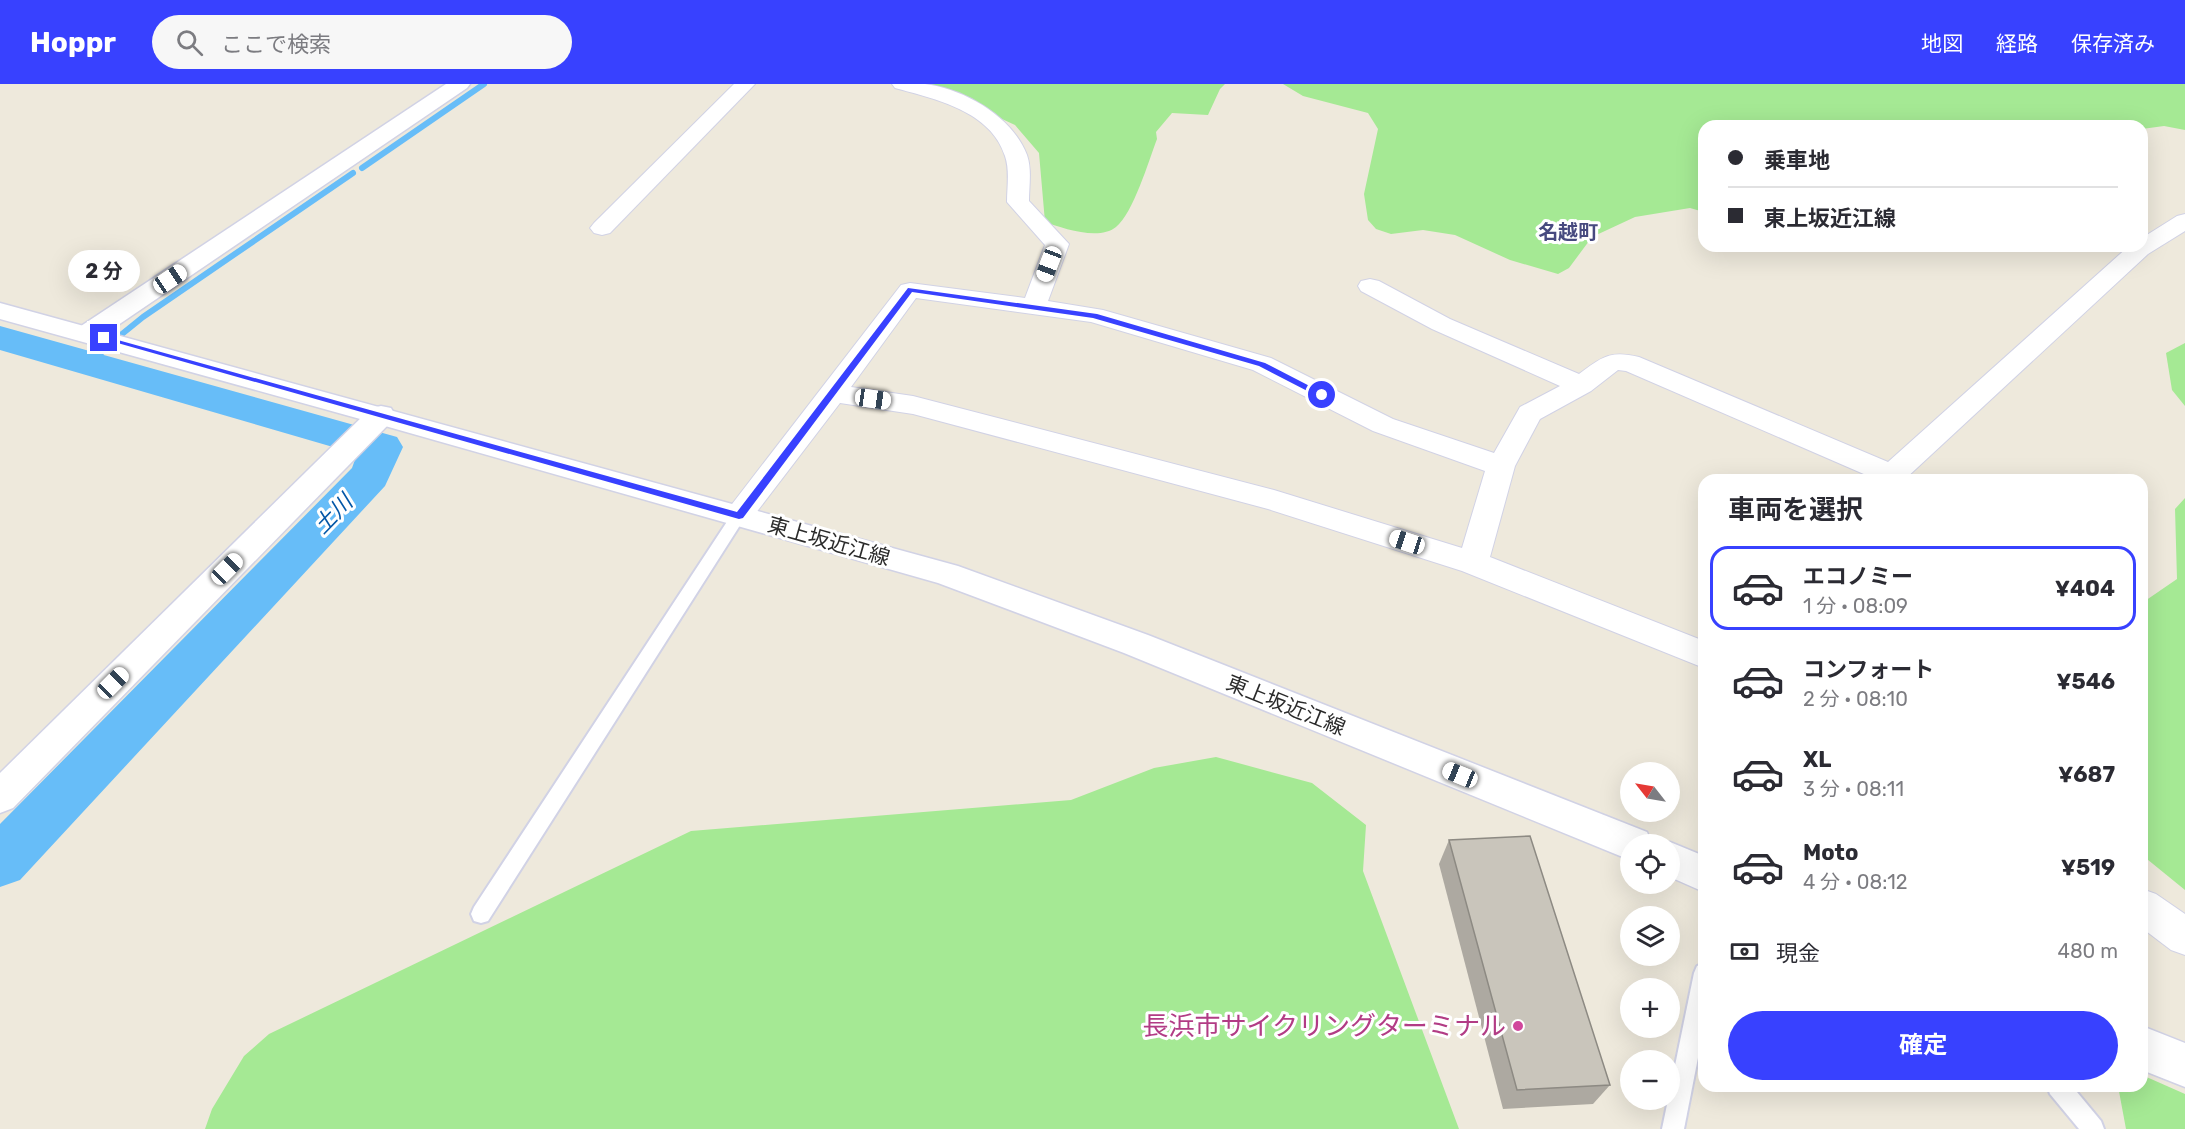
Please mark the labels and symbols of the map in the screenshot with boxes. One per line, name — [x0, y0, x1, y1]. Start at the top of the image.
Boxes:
district label: 名越町 — [1538, 220, 1598, 244]
car — [1034, 244, 1064, 284]
callout: 2 分 — [68, 251, 140, 293]
car — [150, 261, 190, 297]
route end — [90, 324, 117, 351]
route start — [1308, 381, 1335, 408]
car — [854, 388, 892, 410]
water label: 土川 — [308, 487, 359, 539]
street label: 東上坂近江線 — [765, 512, 893, 570]
car — [1387, 528, 1427, 556]
car — [208, 550, 246, 588]
car — [94, 664, 132, 702]
street label: 東上坂近江線 — [1223, 670, 1349, 740]
car — [1440, 760, 1480, 790]
north arrow — [1620, 762, 1680, 822]
place label: 長浜市サイクリングターミナル — [1143, 1011, 1506, 1042]
marker: 長浜市サイクリングターミナル — [1511, 1019, 1525, 1033]

